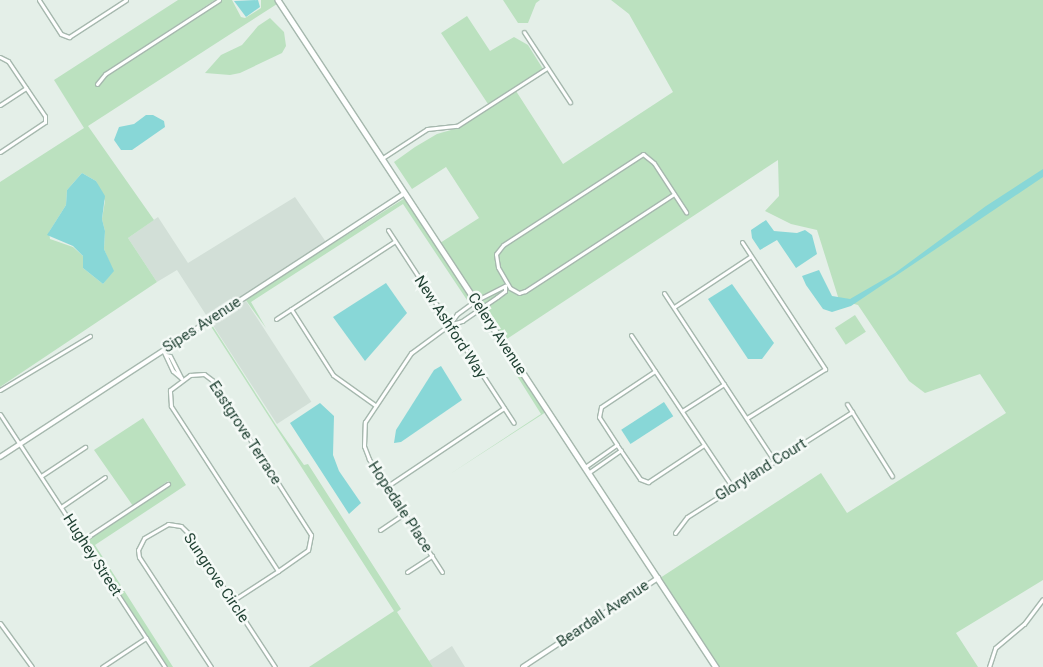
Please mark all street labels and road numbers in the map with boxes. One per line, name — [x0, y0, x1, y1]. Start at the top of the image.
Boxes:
street label: New Ashford Way — [410, 272, 490, 382]
street label: Celery Avenue — [464, 290, 530, 378]
street label: Sipes Avenue — [160, 293, 244, 357]
street label: Eastgrove Terrace — [205, 378, 285, 488]
street label: Gloryland Court — [712, 435, 810, 505]
street label: Hopedale Place — [364, 458, 436, 556]
street label: Hughey Street — [59, 511, 125, 599]
street label: Sungrove Circle — [179, 530, 253, 626]
street label: Beardall Avenue — [554, 577, 652, 651]

